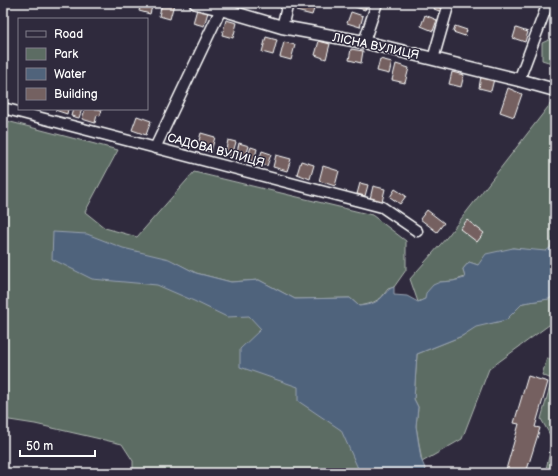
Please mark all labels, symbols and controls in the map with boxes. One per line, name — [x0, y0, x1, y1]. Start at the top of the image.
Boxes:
legend — [18, 18, 148, 110]
text: Road — [54, 27, 83, 42]
street label: ЛІСНА ВУЛИЦЯ — [330, 30, 421, 63]
text: Park — [54, 47, 78, 62]
text: Water — [54, 67, 86, 82]
text: Building — [54, 87, 98, 102]
street label: САДОВА ВУЛИЦЯ — [166, 130, 266, 171]
scale bar — [20, 432, 95, 458]
text: 50 m — [26, 439, 53, 454]

